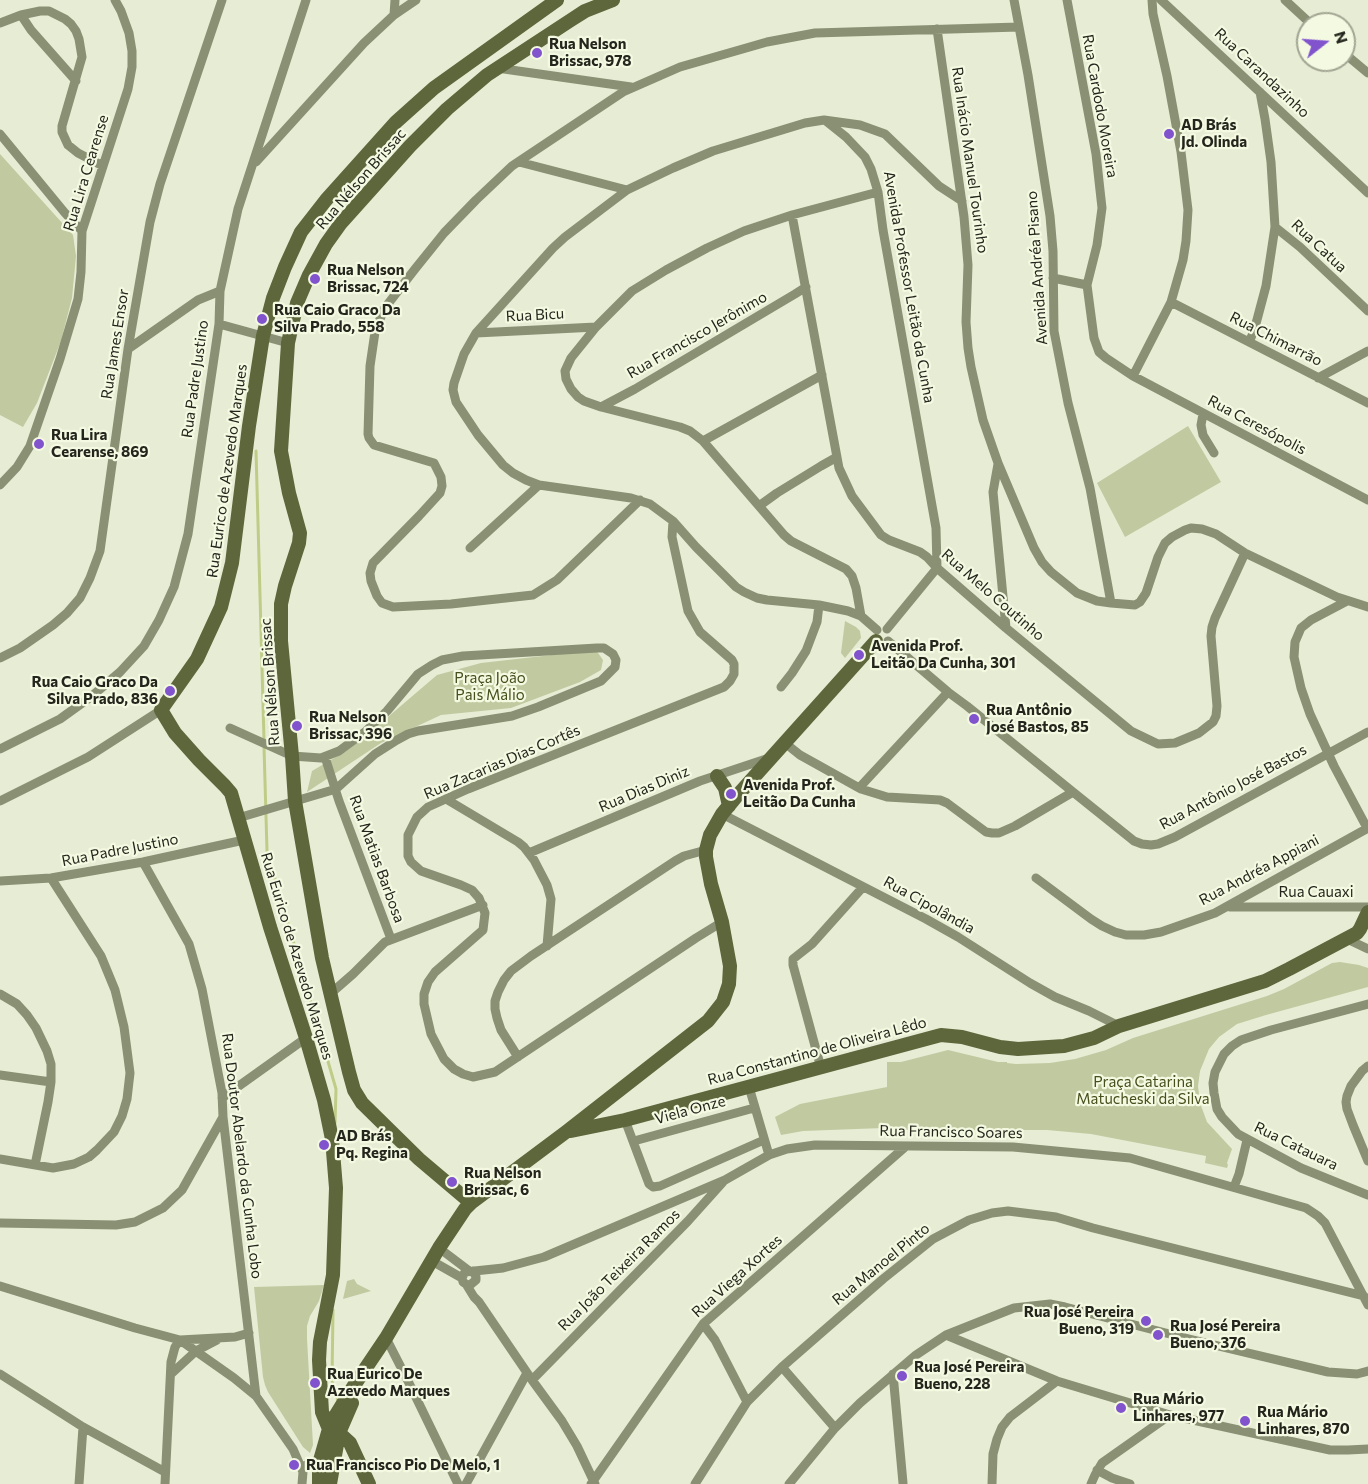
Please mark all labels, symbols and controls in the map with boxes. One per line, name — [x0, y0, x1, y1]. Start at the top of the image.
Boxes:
north arrow — [1296, 12, 1356, 72]
street label: Rua Carandazinho — [1211, 24, 1313, 122]
text: N — [1331, 29, 1353, 46]
street label: Rua Cardodo Moreira — [1079, 33, 1121, 179]
place label: Rua Nelson Brissac, 978 — [549, 35, 632, 70]
marker: Rua Nelson Brissac, 978 — [530, 46, 544, 60]
street label: Rua Inácio Manuel Tourinho — [948, 66, 992, 254]
street label: Rua Lira Cearense — [60, 112, 112, 234]
place label: AD Brás Jd. Olinda — [1181, 116, 1247, 151]
street label: Rua Nélson Brissac — [312, 125, 410, 233]
marker: AD Brás Jd. Olinda — [1162, 127, 1176, 141]
street label: Avenida Professor Leitão da Cunha — [880, 170, 938, 404]
street label: Avenida Andréa Pisano — [1023, 190, 1051, 346]
street label: Rua Catua — [1287, 216, 1351, 276]
place label: Rua Nelson Brissac, 724 — [327, 261, 409, 296]
marker: Rua Nelson Brissac, 724 — [308, 272, 322, 286]
street label: Rua James Ensor — [97, 288, 133, 400]
street label: Rua Francisco Jerônimo — [624, 288, 770, 382]
place label: Rua Caio Graco Da Silva Prado, 558 — [274, 301, 401, 336]
street label: Rua Bicu — [505, 304, 565, 326]
street label: Rua Chimarrão — [1227, 308, 1325, 370]
marker: Rua Caio Graco Da Silva Prado, 558 — [255, 312, 269, 326]
street label: Rua Padre Justino — [178, 319, 212, 439]
street label: Rua Eurico de Azevedo Marques — [203, 363, 251, 579]
street label: Rua Ceresópolis — [1205, 391, 1309, 459]
place label: Rua Lira Cearense, 869 — [51, 426, 149, 461]
marker: Rua Lira Cearense, 869 — [32, 437, 46, 451]
street label: Rua Melo Coutinho — [938, 545, 1048, 645]
street label: Rua Nélson Brissac — [257, 618, 283, 746]
place label: Avenida Prof. Leitão Da Cunha, 301 — [871, 637, 1016, 672]
marker: Avenida Prof. Leitão Da Cunha, 301 — [852, 648, 866, 662]
park label: Praça João Pais Málio — [454, 669, 526, 704]
place label: Rua Caio Graco Da Silva Prado, 836 — [31, 673, 158, 708]
marker: Rua Caio Graco Da Silva Prado, 836 — [163, 684, 177, 698]
place label: Rua Antônio José Bastos, 85 — [986, 701, 1089, 736]
place label: Rua Nelson Brissac, 396 — [309, 708, 392, 743]
marker: Rua Antônio José Bastos, 85 — [967, 712, 981, 726]
marker: Rua Nelson Brissac, 396 — [290, 719, 304, 733]
street label: Rua Zacarias Dias Cortês — [421, 721, 583, 803]
street label: Rua Antônio José Bastos — [1156, 741, 1310, 833]
street label: Rua Dias Diniz — [596, 762, 692, 816]
place label: Avenida Prof. Leitão Da Cunha — [743, 776, 856, 811]
marker: Avenida Prof. Leitão Da Cunha — [724, 787, 738, 801]
street label: Rua Matias Barbosa — [346, 793, 408, 925]
street label: Rua Padre Justino — [60, 830, 180, 870]
street label: Rua Andréa Appiani — [1196, 831, 1322, 909]
street label: Rua Eurico de Azevedo Marques — [257, 850, 337, 1062]
street label: Rua Cipolândia — [880, 873, 978, 937]
street label: Rua Cauaxi — [1278, 883, 1354, 901]
street label: Rua Constantino de Oliveira Lêdo — [706, 1013, 928, 1089]
street label: Rua Doutor Abelardo da Cunha Lobo — [218, 1032, 266, 1280]
park label: Praça Catarina Matucheski da Silva — [1076, 1073, 1210, 1108]
street label: Viela Onze — [653, 1092, 727, 1128]
street label: Rua Catauara — [1251, 1118, 1341, 1174]
street label: Rua Francisco Soares — [879, 1122, 1023, 1142]
place label: AD Brás Pq. Regina — [336, 1127, 408, 1162]
marker: AD Brás Pq. Regina — [317, 1138, 331, 1152]
place label: Rua Nelson Brissac, 6 — [464, 1164, 541, 1199]
marker: Rua Nelson Brissac, 6 — [445, 1175, 459, 1189]
street label: Rua João Teixeira Ramos — [554, 1205, 684, 1335]
street label: Rua Manoel Pinto — [829, 1219, 933, 1309]
street label: Rua Viega Xortes — [688, 1231, 786, 1321]
place label: Rua José Pereira Bueno, 319 — [1024, 1303, 1134, 1338]
marker: Rua José Pereira Bueno, 319 — [1139, 1314, 1153, 1328]
place label: Rua José Pereira Bueno, 376 — [1170, 1317, 1280, 1352]
marker: Rua José Pereira Bueno, 376 — [1151, 1328, 1165, 1342]
place label: Rua José Pereira Bueno, 228 — [914, 1358, 1024, 1393]
place label: Rua Eurico De Azevedo Marques — [327, 1365, 450, 1400]
marker: Rua José Pereira Bueno, 228 — [895, 1369, 909, 1383]
marker: Rua Eurico De Azevedo Marques — [308, 1376, 322, 1390]
place label: Rua Mário Linhares, 977 — [1133, 1390, 1224, 1425]
marker: Rua Mário Linhares, 977 — [1114, 1401, 1128, 1415]
place label: Rua Mário Linhares, 870 — [1257, 1403, 1350, 1438]
marker: Rua Mário Linhares, 870 — [1238, 1414, 1252, 1428]
place label: Rua Francisco Pio De Melo, 1 — [306, 1456, 500, 1474]
marker: Rua Francisco Pio De Melo, 1 — [287, 1458, 301, 1472]

